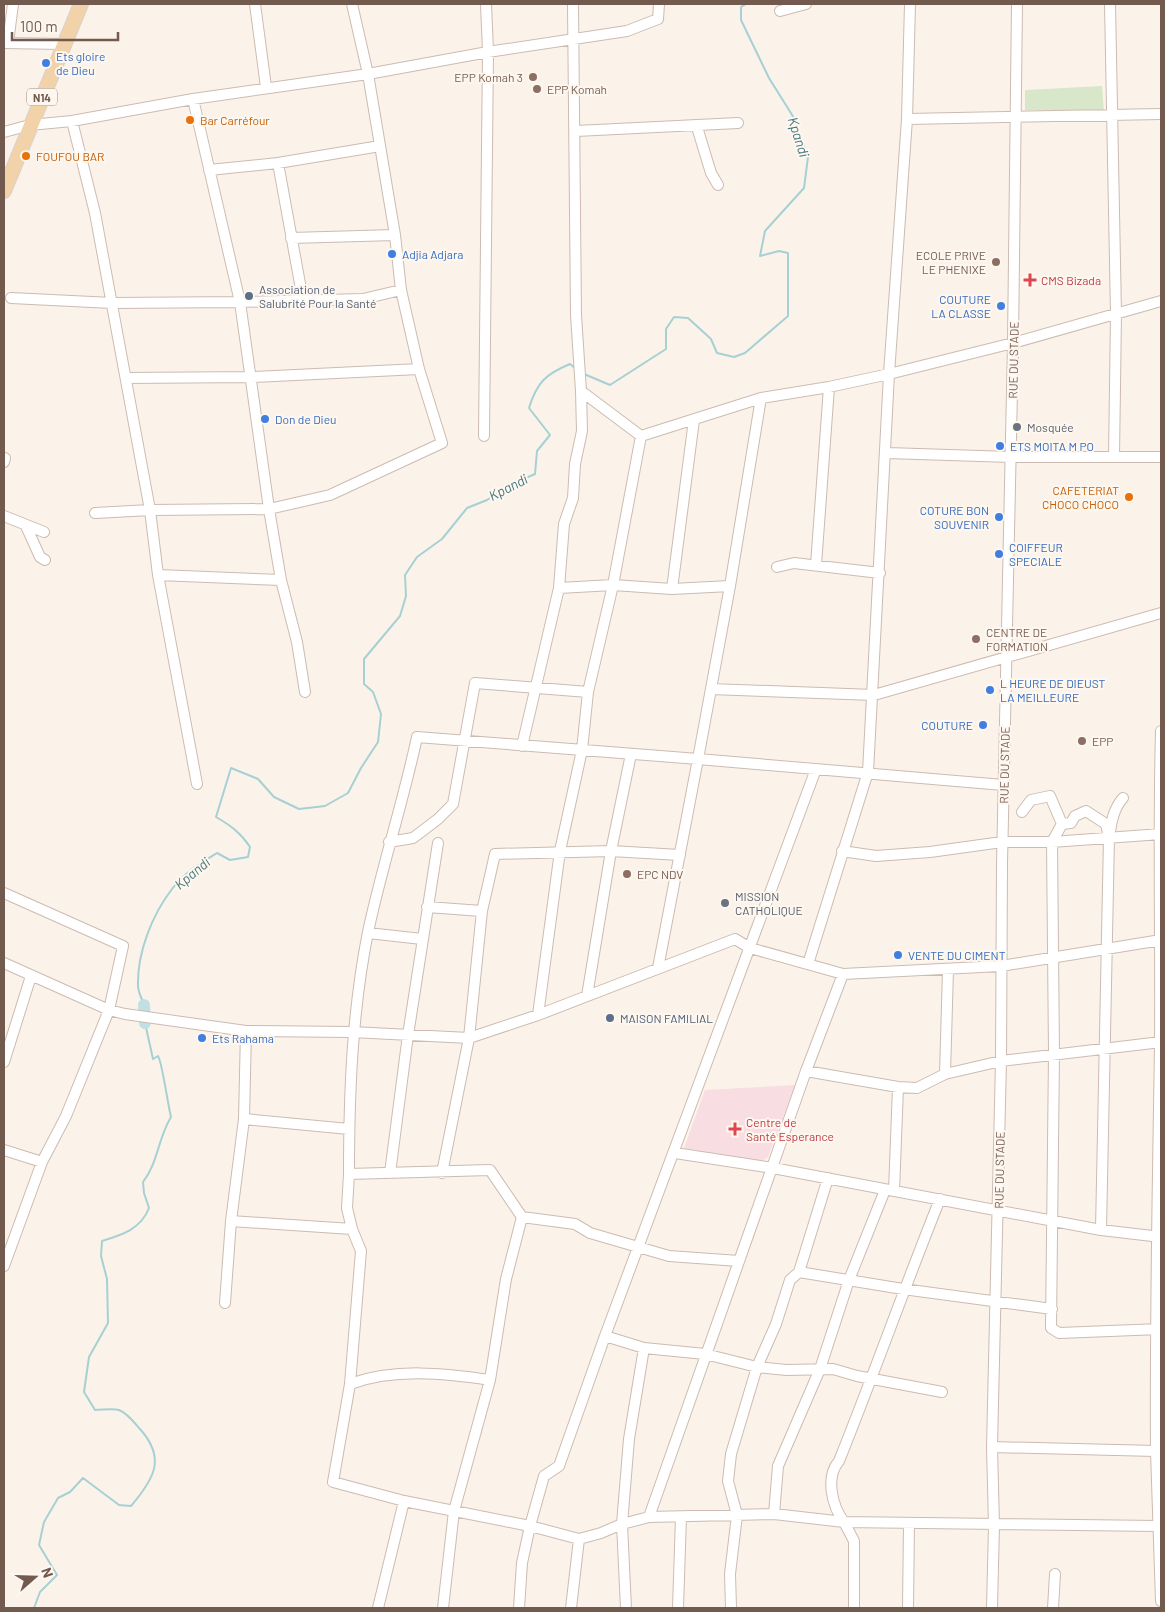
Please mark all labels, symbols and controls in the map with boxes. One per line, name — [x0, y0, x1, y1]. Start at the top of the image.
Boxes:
scale bar — [12, 10, 119, 42]
text: 100 m — [20, 17, 58, 35]
place label: Ets gloire de Dieu — [56, 49, 105, 77]
marker: Ets gloire de Dieu — [40, 57, 52, 69]
place label: EPP Komah 3 — [454, 70, 523, 84]
marker: EPP Komah 3 — [527, 71, 539, 83]
place label: EPP Komah — [547, 82, 607, 96]
marker: EPP Komah — [531, 83, 543, 95]
road number: N14 — [27, 88, 57, 105]
place label: Bar Carréfour — [200, 113, 270, 127]
marker: Bar Carréfour — [184, 114, 196, 126]
water label: Kpandi — [785, 115, 814, 160]
place label: FOUFOU BAR — [36, 149, 104, 163]
marker: FOUFOU BAR — [20, 150, 32, 162]
place label: Adjia Adjara — [402, 247, 463, 261]
marker: Adjia Adjara — [386, 248, 398, 260]
place label: ECOLE PRIVE LE PHENIXE — [916, 248, 986, 276]
marker: ECOLE PRIVE LE PHENIXE — [990, 256, 1002, 268]
marker: CMS Bizada — [1023, 273, 1037, 287]
place label: CMS Bizada — [1041, 273, 1101, 287]
place label: Association de Salubrité Pour la Santé — [259, 282, 376, 310]
marker: Association de Salubrité Pour la Santé — [243, 290, 255, 302]
place label: COUTURE LA CLASSE — [931, 292, 991, 320]
marker: COUTURE LA CLASSE — [995, 300, 1007, 312]
street label: RUE DU STADE — [1005, 321, 1021, 399]
place label: Don de Dieu — [275, 412, 336, 426]
marker: Don de Dieu — [259, 413, 271, 425]
place label: Mosquée — [1027, 420, 1074, 434]
marker: Mosquée — [1011, 421, 1023, 433]
place label: ETS MOITA M PO — [1010, 439, 1094, 453]
marker: ETS MOITA M PO — [994, 440, 1006, 452]
water label: Kpandi — [486, 470, 531, 504]
place label: CAFETERIAT CHOCO CHOCO — [1042, 483, 1119, 511]
marker: CAFETERIAT CHOCO CHOCO — [1123, 491, 1135, 503]
place label: COTURE BON SOUVENIR — [920, 503, 989, 531]
marker: COTURE BON SOUVENIR — [993, 511, 1005, 523]
place label: COIFFEUR SPECIALE — [1009, 540, 1063, 568]
marker: COIFFEUR SPECIALE — [993, 548, 1005, 560]
place label: CENTRE DE FORMATION — [986, 625, 1048, 653]
marker: CENTRE DE FORMATION — [970, 633, 982, 645]
place label: L HEURE DE DIEUST LA MEILLEURE — [1000, 676, 1105, 704]
marker: L HEURE DE DIEUST LA MEILLEURE — [984, 684, 996, 696]
place label: COUTURE — [921, 718, 973, 732]
marker: COUTURE — [977, 719, 989, 731]
street label: RUE DU STADE — [996, 726, 1012, 804]
place label: EPP — [1092, 734, 1113, 748]
marker: EPP — [1076, 735, 1088, 747]
water label: Kpandi — [171, 853, 214, 893]
place label: EPC NDV — [637, 867, 683, 881]
marker: EPC NDV — [621, 868, 633, 880]
place label: MISSION CATHOLIQUE — [735, 889, 803, 917]
marker: MISSION CATHOLIQUE — [719, 897, 731, 909]
place label: VENTE DU CIMENT — [908, 948, 1006, 962]
marker: VENTE DU CIMENT — [892, 949, 904, 961]
place label: MAISON FAMILIAL — [620, 1011, 713, 1025]
marker: MAISON FAMILIAL — [604, 1012, 616, 1024]
place label: Ets Rahama — [212, 1031, 274, 1045]
marker: Ets Rahama — [196, 1032, 208, 1044]
place label: Centre de Santé Esperance — [746, 1115, 834, 1143]
marker: Centre de Santé Esperance — [728, 1122, 742, 1136]
street label: RUE DU STADE — [991, 1131, 1007, 1209]
north arrow — [10, 1552, 60, 1602]
text: N — [38, 1565, 57, 1580]

